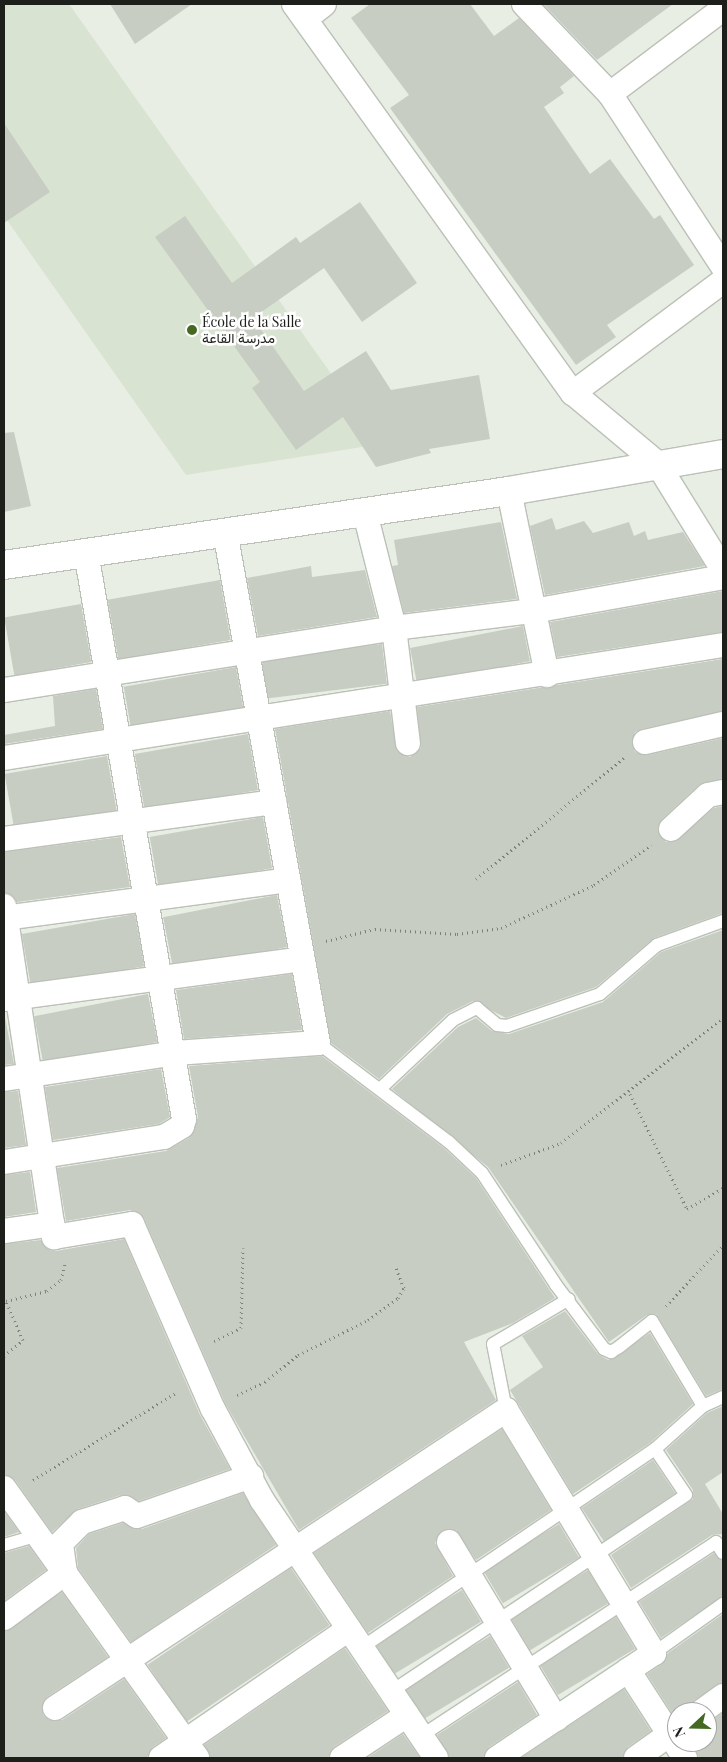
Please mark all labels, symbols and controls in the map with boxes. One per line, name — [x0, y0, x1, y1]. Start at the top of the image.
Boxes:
place label: École de la Salle مدرسة القاعة — [202, 314, 302, 347]
marker: École de la Salle مدرسة القاعة — [186, 324, 198, 336]
north arrow — [667, 1702, 717, 1752]
text: N — [668, 1724, 689, 1740]

